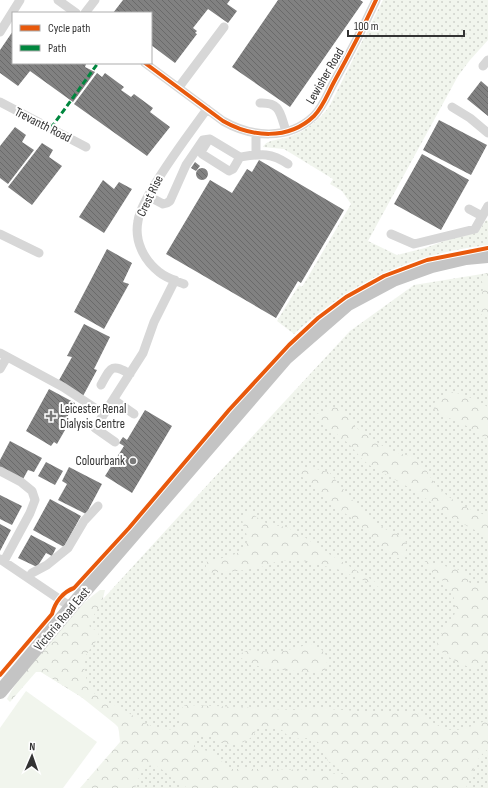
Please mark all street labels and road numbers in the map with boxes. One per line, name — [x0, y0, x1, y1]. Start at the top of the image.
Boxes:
street label: Lewisher Road — [302, 45, 348, 107]
street label: Trevanth Road — [12, 104, 74, 146]
street label: Crest Rise — [133, 173, 167, 219]
street label: Victoria Road East — [31, 584, 93, 654]

